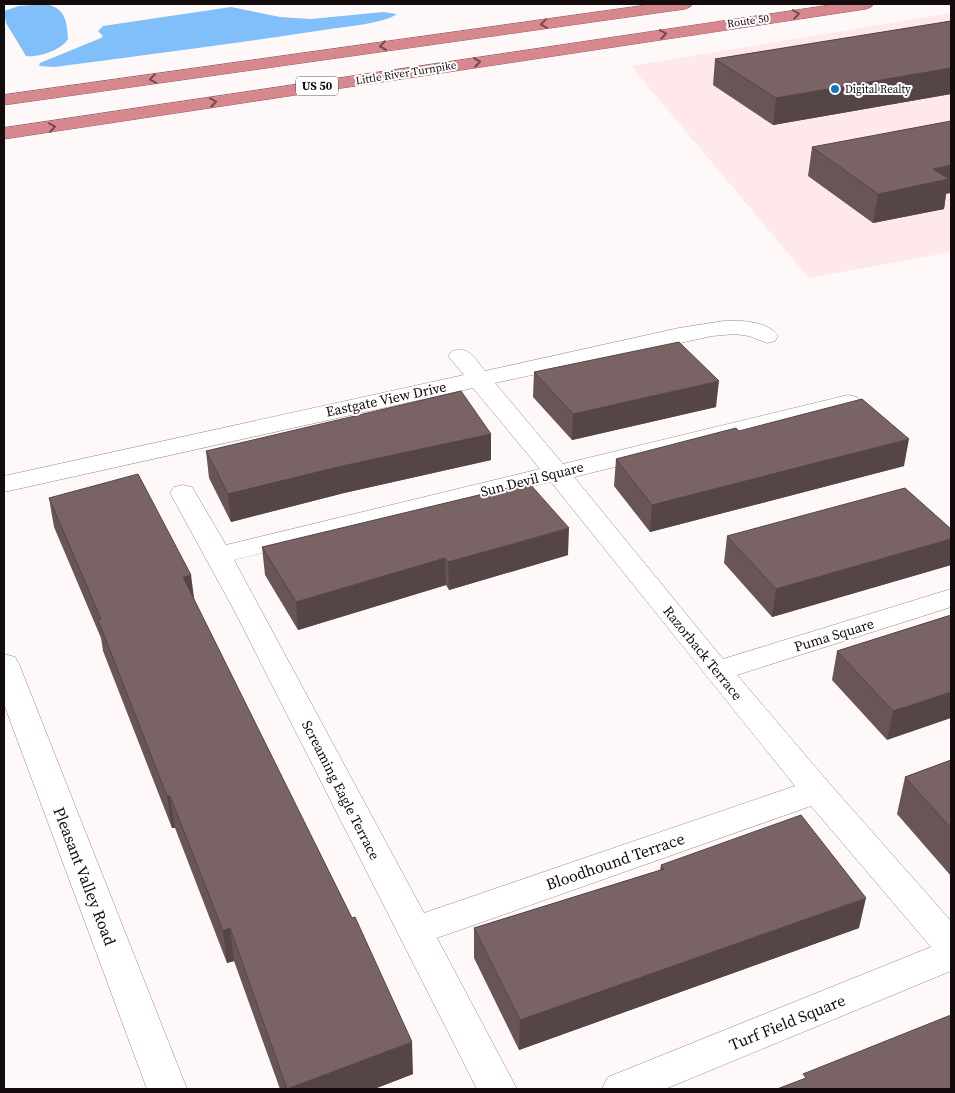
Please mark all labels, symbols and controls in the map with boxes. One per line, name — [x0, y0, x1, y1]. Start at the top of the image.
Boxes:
one-way arrow — [793, 9, 801, 20]
street label: Route 50 — [726, 11, 770, 31]
one-way arrow — [540, 18, 548, 29]
one-way arrow — [659, 29, 668, 39]
one-way arrow — [379, 41, 388, 51]
street label: Little River Turnpike — [355, 58, 458, 88]
one-way arrow — [473, 58, 481, 68]
one-way arrow — [149, 73, 157, 84]
road number: US 50 — [296, 76, 338, 95]
place label: Digital Realty — [845, 82, 911, 97]
marker: Digital Realty — [829, 83, 841, 95]
one-way arrow — [208, 98, 217, 108]
one-way arrow — [48, 122, 56, 133]
street label: Eastgate View Drive — [324, 376, 448, 422]
street label: Sun Devil Square — [478, 457, 586, 501]
street label: Razorback Terrace — [659, 602, 747, 704]
street label: Puma Square — [792, 613, 876, 657]
street label: Screaming Eagle Terrace — [297, 717, 385, 863]
street label: Pleasant Valley Road — [48, 804, 122, 948]
street label: Bloodhound Terrace — [543, 827, 687, 895]
street label: Turf Field Square — [726, 989, 848, 1055]

